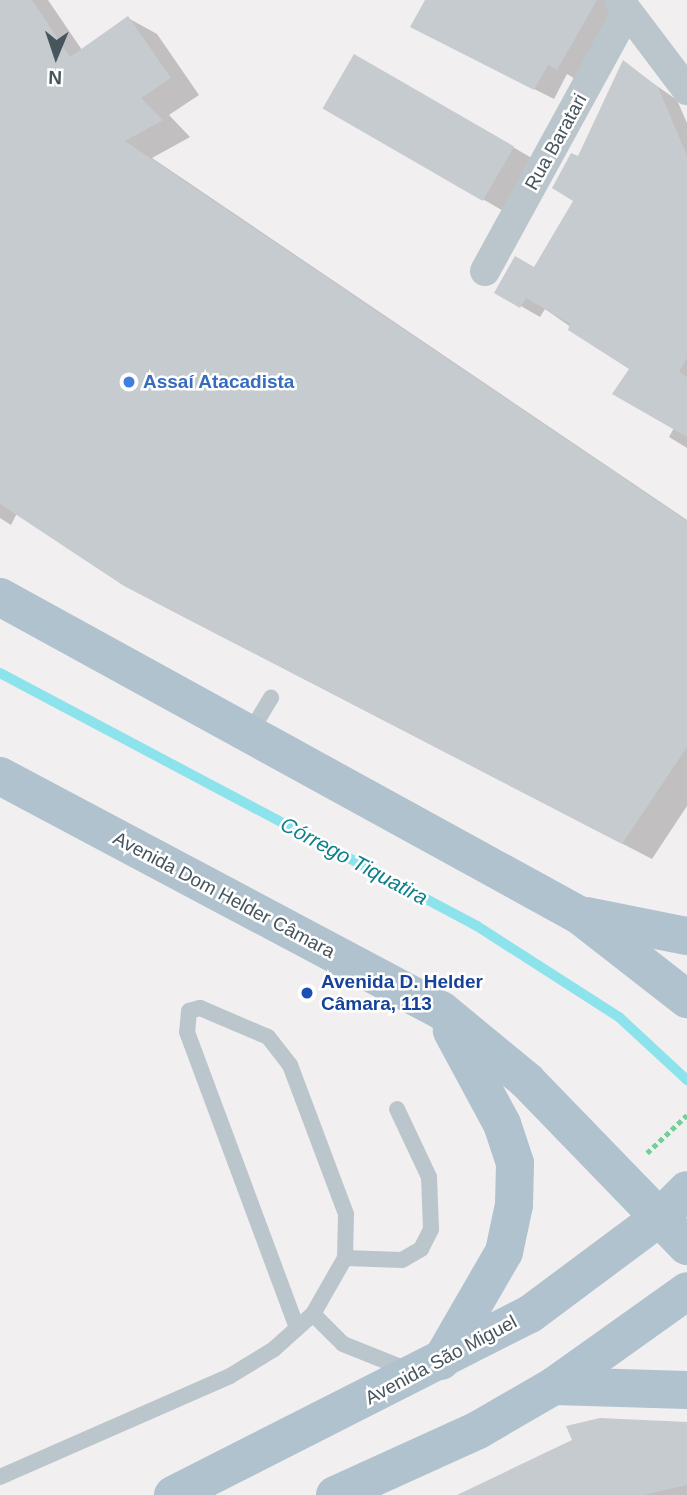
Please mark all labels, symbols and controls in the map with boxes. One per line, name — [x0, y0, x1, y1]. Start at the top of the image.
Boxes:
north arrow — [21, 21, 91, 91]
text: N — [48, 67, 62, 88]
street label: Rua Baratari — [520, 90, 592, 194]
place label: Assaí Atacadista — [143, 371, 295, 393]
marker: Assaí Atacadista — [121, 374, 137, 390]
water label: Córrego Tiquatira — [276, 812, 432, 910]
street label: Avenida Dom Helder Câmara — [109, 827, 339, 963]
place label: Avenida D. Helder Câmara, 113 — [321, 971, 483, 1015]
marker: Avenida D. Helder Câmara, 113 — [299, 985, 315, 1001]
street label: Avenida São Miguel — [361, 1310, 521, 1410]

